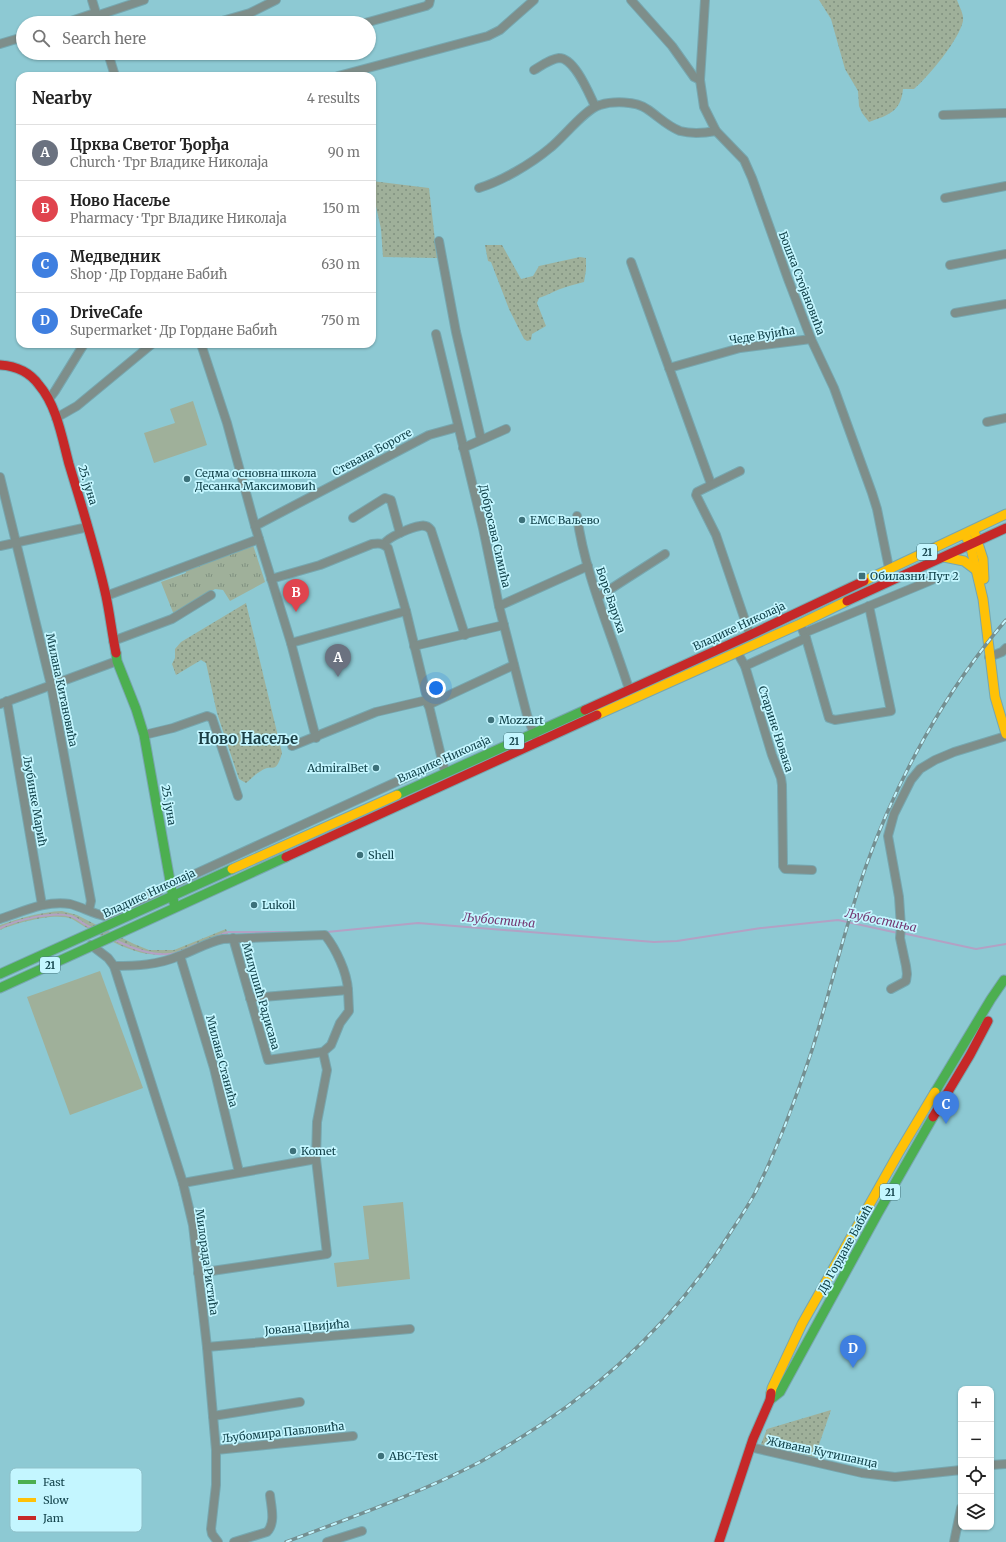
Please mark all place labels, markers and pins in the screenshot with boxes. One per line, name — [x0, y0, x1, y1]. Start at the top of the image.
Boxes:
place label: Седма основна школа Десанка Максимовић — [195, 466, 317, 493]
marker: Седма основна школа Десанка Максимовић — [182, 474, 192, 484]
place label: ЕМС Ваљево — [530, 513, 600, 527]
marker: ЕМС Ваљево — [517, 515, 527, 525]
place label: Обилазни Пут 2 — [870, 569, 959, 583]
marker: Обилазни Пут 2 — [857, 571, 867, 581]
pin: B — [283, 579, 309, 612]
pin: A — [325, 644, 351, 677]
place label: Mozzart — [499, 713, 544, 727]
marker: Mozzart — [486, 715, 496, 725]
place label: AdmiralBet — [306, 761, 369, 775]
marker: AdmiralBet — [371, 763, 381, 773]
place label: Shell — [368, 848, 395, 862]
marker: Shell — [355, 850, 365, 860]
place label: Lukoil — [262, 898, 296, 912]
marker: Lukoil — [249, 900, 259, 910]
pin: C — [933, 1091, 959, 1124]
place label: Komet — [301, 1144, 337, 1158]
marker: Komet — [288, 1146, 298, 1156]
pin: D — [840, 1335, 866, 1368]
place label: ABC-Test — [388, 1449, 439, 1463]
marker: ABC-Test — [376, 1451, 386, 1461]

